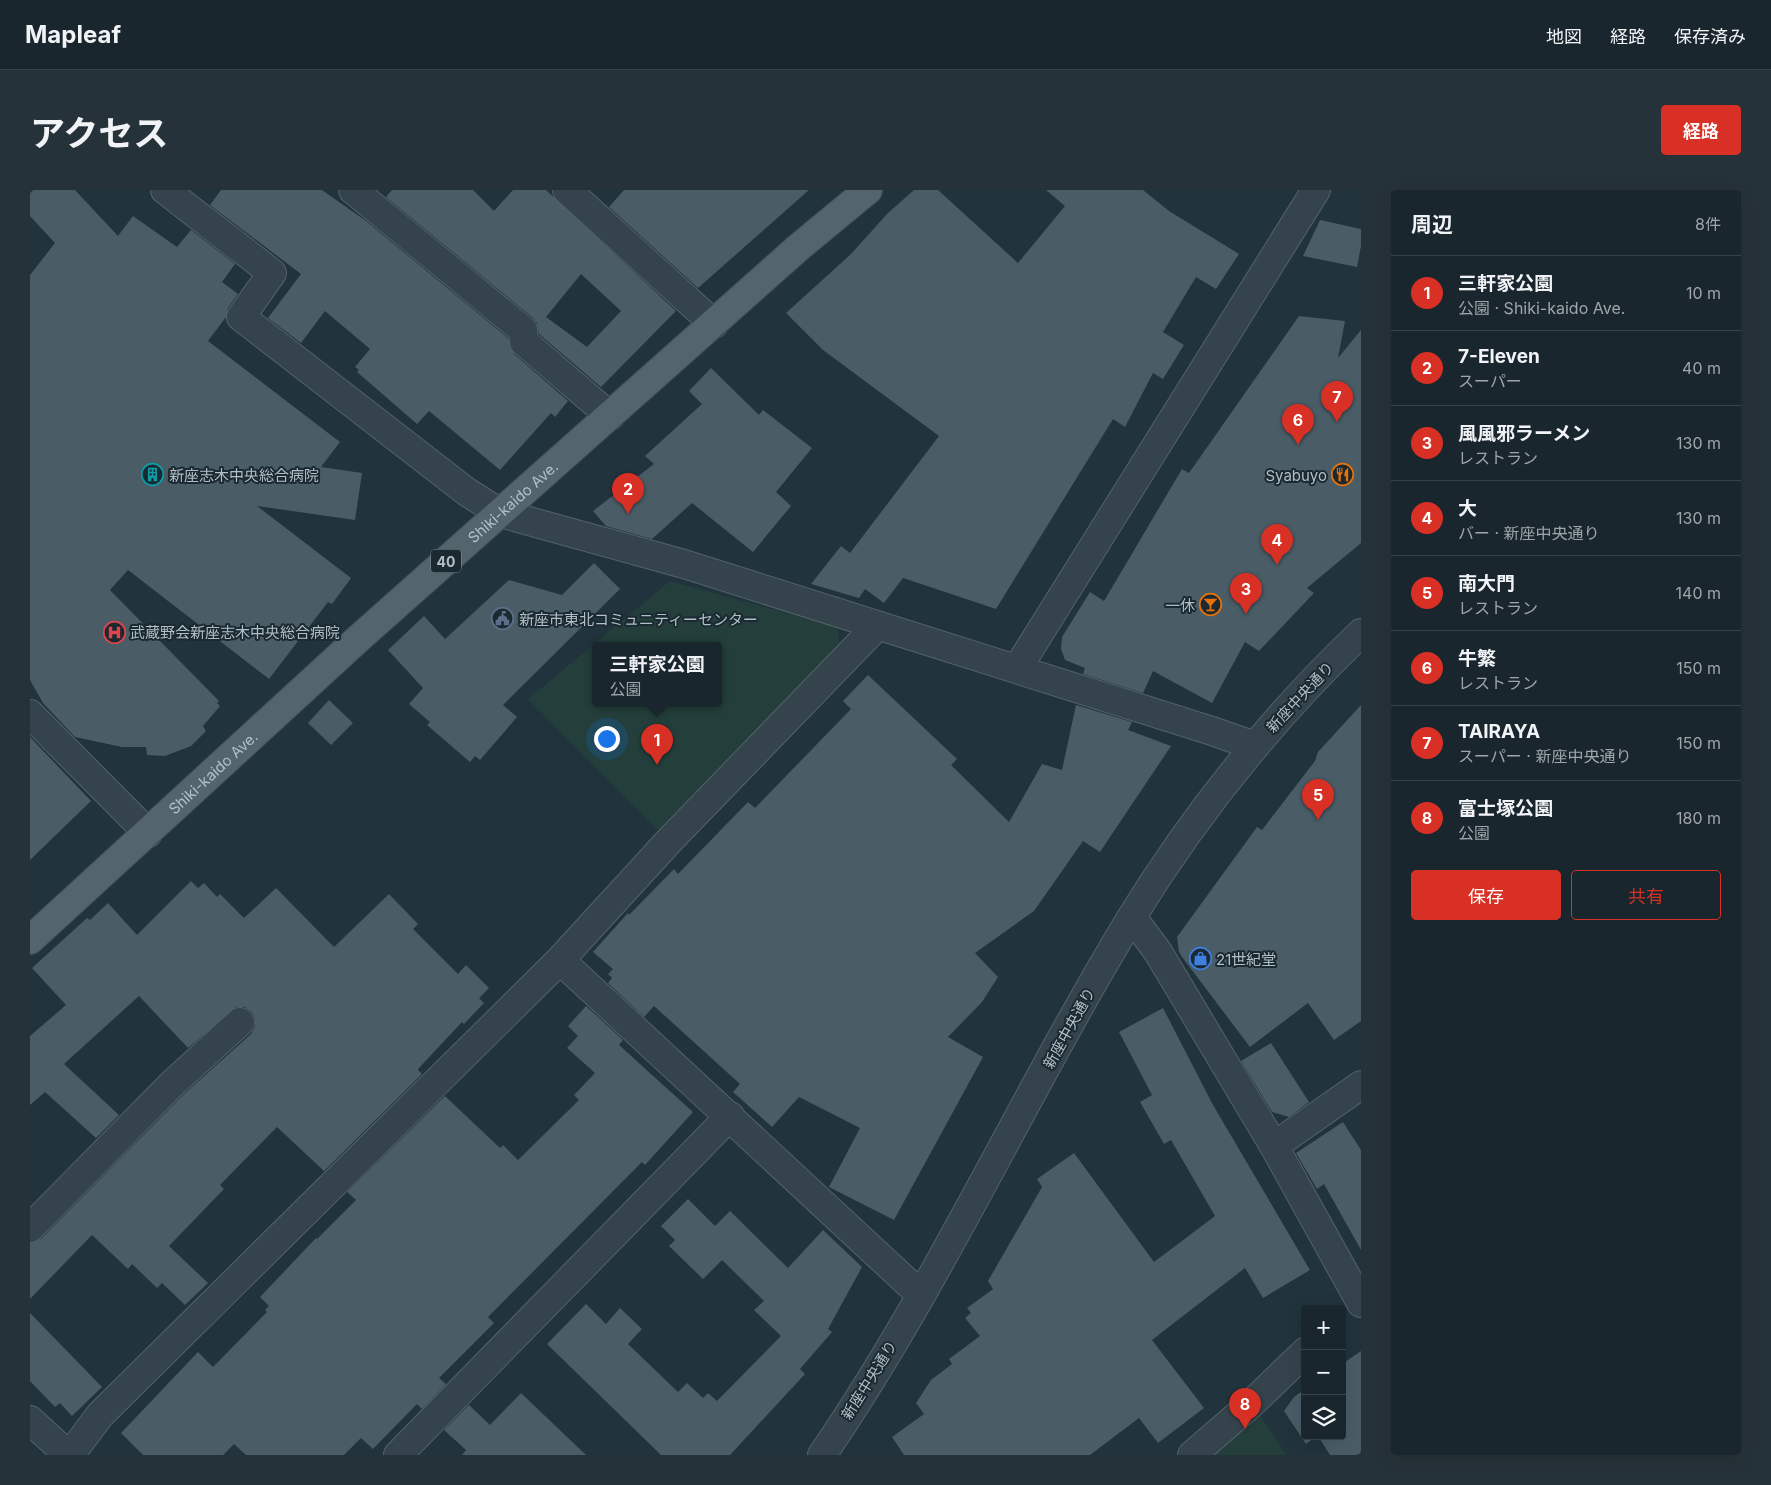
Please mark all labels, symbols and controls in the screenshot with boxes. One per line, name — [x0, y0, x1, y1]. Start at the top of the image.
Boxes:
text: Mapleaf — [25, 20, 121, 49]
text: 地図 — [1546, 26, 1582, 47]
text: 経路 — [1610, 26, 1646, 47]
text: 保存済み — [1674, 26, 1746, 47]
button: 経路 — [1661, 105, 1741, 155]
text: アクセス — [30, 112, 168, 154]
text: 周辺 — [1411, 212, 1453, 237]
text: 8件 — [1695, 214, 1721, 234]
text: 三軒家公園 — [1458, 272, 1553, 295]
text: 1 — [1424, 283, 1430, 303]
text: 10 m — [1686, 283, 1721, 303]
text: 公園 · Shiki-kaido Ave. — [1458, 298, 1625, 318]
text: 7-Eleven — [1458, 345, 1540, 368]
text: 2 — [1422, 358, 1432, 378]
text: 40 m — [1682, 358, 1721, 378]
text: スーパー — [1458, 371, 1522, 391]
pin: 7 — [1321, 381, 1353, 422]
pin: 6 — [1282, 404, 1314, 445]
text: 風風邪ラーメン — [1458, 422, 1590, 445]
text: 3 — [1422, 433, 1432, 453]
text: 130 m — [1676, 433, 1721, 453]
text: レストラン — [1458, 448, 1538, 468]
street label: Shiki-kaido Ave. — [464, 457, 562, 547]
building icon: 新座志木中央総合病院 — [141, 463, 165, 487]
restaurant icon: Syabuyo — [1331, 463, 1355, 487]
place label: 新座志木中央総合病院 — [169, 466, 319, 485]
place label: Syabuyo — [1265, 466, 1327, 485]
pin: 2 — [612, 473, 644, 514]
text: 大 — [1458, 497, 1477, 520]
text: 4 — [1422, 508, 1432, 528]
text: 130 m — [1676, 508, 1721, 528]
text: バー · 新座中央通り — [1458, 523, 1600, 543]
pin: 4 — [1261, 524, 1293, 565]
road number: 40 — [431, 550, 461, 572]
text: 南大門 — [1458, 572, 1515, 595]
pin: 3 — [1230, 573, 1262, 614]
text: 5 — [1422, 583, 1432, 603]
text: 140 m — [1676, 583, 1721, 603]
bar icon: 一休 — [1199, 593, 1223, 617]
place label: 一休 — [1165, 596, 1195, 615]
text: レストラン — [1458, 598, 1538, 618]
public building icon: 新座市東北コミュニティーセンター — [491, 607, 515, 631]
place label: 新座市東北コミュニティーセンター — [519, 610, 758, 629]
hospital icon: 武蔵野会新座志木中央総合病院 — [102, 620, 126, 644]
place label: 武蔵野会新座志木中央総合病院 — [130, 623, 340, 642]
popup — [592, 642, 722, 707]
text: 牛繁 — [1458, 647, 1496, 670]
text: 三軒家公園 — [609, 653, 705, 676]
street label: 新座中央通り — [1262, 658, 1338, 736]
text: 6 — [1422, 658, 1432, 678]
text: 150 m — [1676, 658, 1721, 678]
text: レストラン — [1458, 673, 1538, 693]
text: 公園 — [609, 679, 642, 699]
text: TAIRAYA — [1458, 720, 1540, 743]
pin: 1 — [641, 724, 673, 765]
your location — [594, 726, 620, 752]
street label: Shiki-kaido Ave. — [164, 727, 261, 818]
text: 7 — [1422, 733, 1432, 753]
text: 150 m — [1676, 733, 1721, 753]
text: スーパー · 新座中央通り — [1458, 746, 1631, 766]
pin: 5 — [1302, 779, 1334, 820]
text: 富士塚公園 — [1458, 797, 1553, 820]
text: 8 — [1422, 808, 1432, 828]
text: 180 m — [1676, 808, 1721, 828]
text: 公園 — [1458, 823, 1490, 843]
button: 保存 — [1411, 870, 1561, 920]
button: 共有 — [1571, 870, 1721, 920]
shop icon: 21世紀堂 — [1188, 947, 1212, 971]
place label: 21世紀堂 — [1216, 950, 1276, 969]
street label: 新座中央通り — [1039, 984, 1099, 1072]
map controls — [1301, 1305, 1346, 1440]
button: + — [1301, 1305, 1346, 1350]
street label: 新座中央通り — [837, 1337, 901, 1423]
button: − — [1301, 1350, 1346, 1395]
pin: 8 — [1229, 1388, 1261, 1429]
button: layers — [1301, 1395, 1346, 1440]

